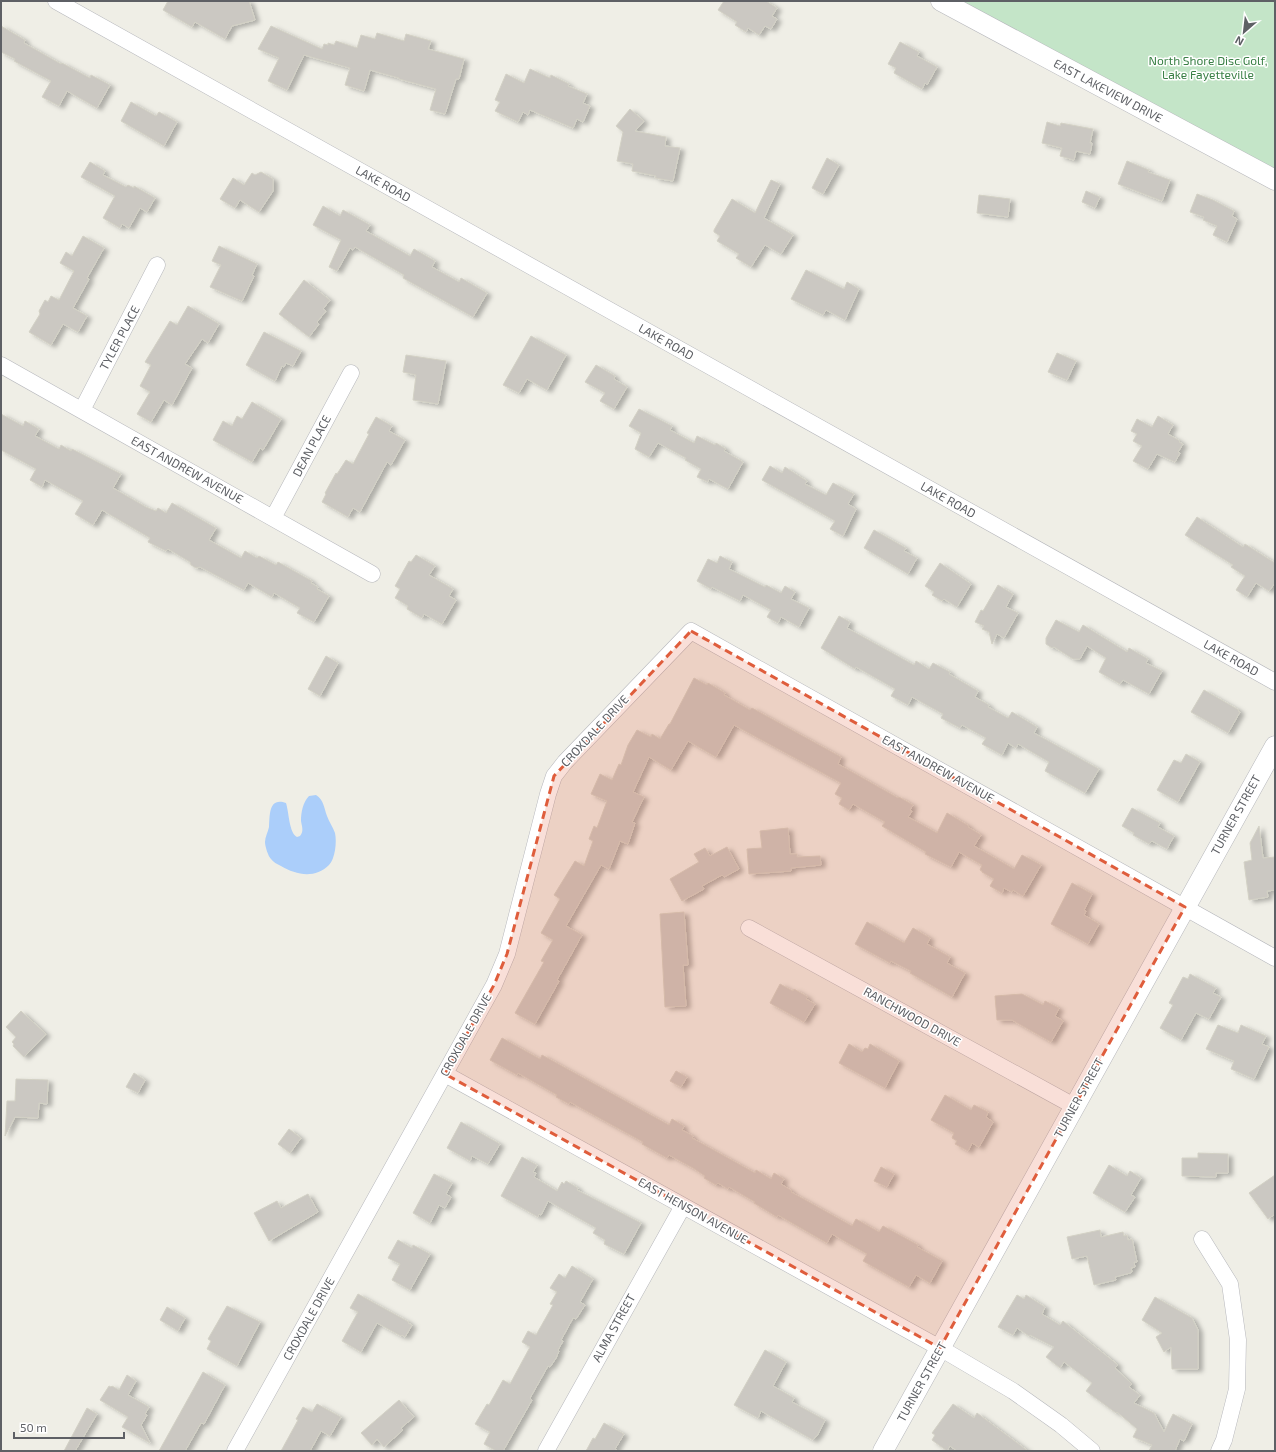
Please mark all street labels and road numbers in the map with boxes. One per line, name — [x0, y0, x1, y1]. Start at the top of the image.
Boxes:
street label: EAST LAKEVIEW DRIVE — [1052, 55, 1166, 125]
street label: LAKE ROAD — [353, 162, 414, 204]
street label: TYLER PLACE — [96, 303, 142, 372]
street label: LAKE ROAD — [636, 320, 697, 362]
street label: DEAN PLACE — [289, 412, 333, 479]
street label: EAST ANDREW AVENUE — [129, 432, 246, 506]
street label: LAKE ROAD — [918, 478, 979, 520]
street label: LAKE ROAD — [1201, 636, 1262, 678]
street label: CROXDALE DRIVE — [557, 691, 631, 769]
street label: EAST ANDREW AVENUE — [880, 731, 997, 805]
street label: TURNER STREET — [1207, 772, 1263, 857]
street label: RANCHWOOD DRIVE — [862, 984, 964, 1049]
street label: CROXDALE DRIVE — [436, 990, 494, 1079]
street label: TURNER STREET — [1050, 1055, 1106, 1140]
street label: EAST HENSON AVENUE — [636, 1174, 751, 1246]
street label: CROXDALE DRIVE — [279, 1274, 337, 1363]
street label: ALMA STREET — [589, 1291, 638, 1364]
street label: TURNER STREET — [893, 1339, 949, 1424]

